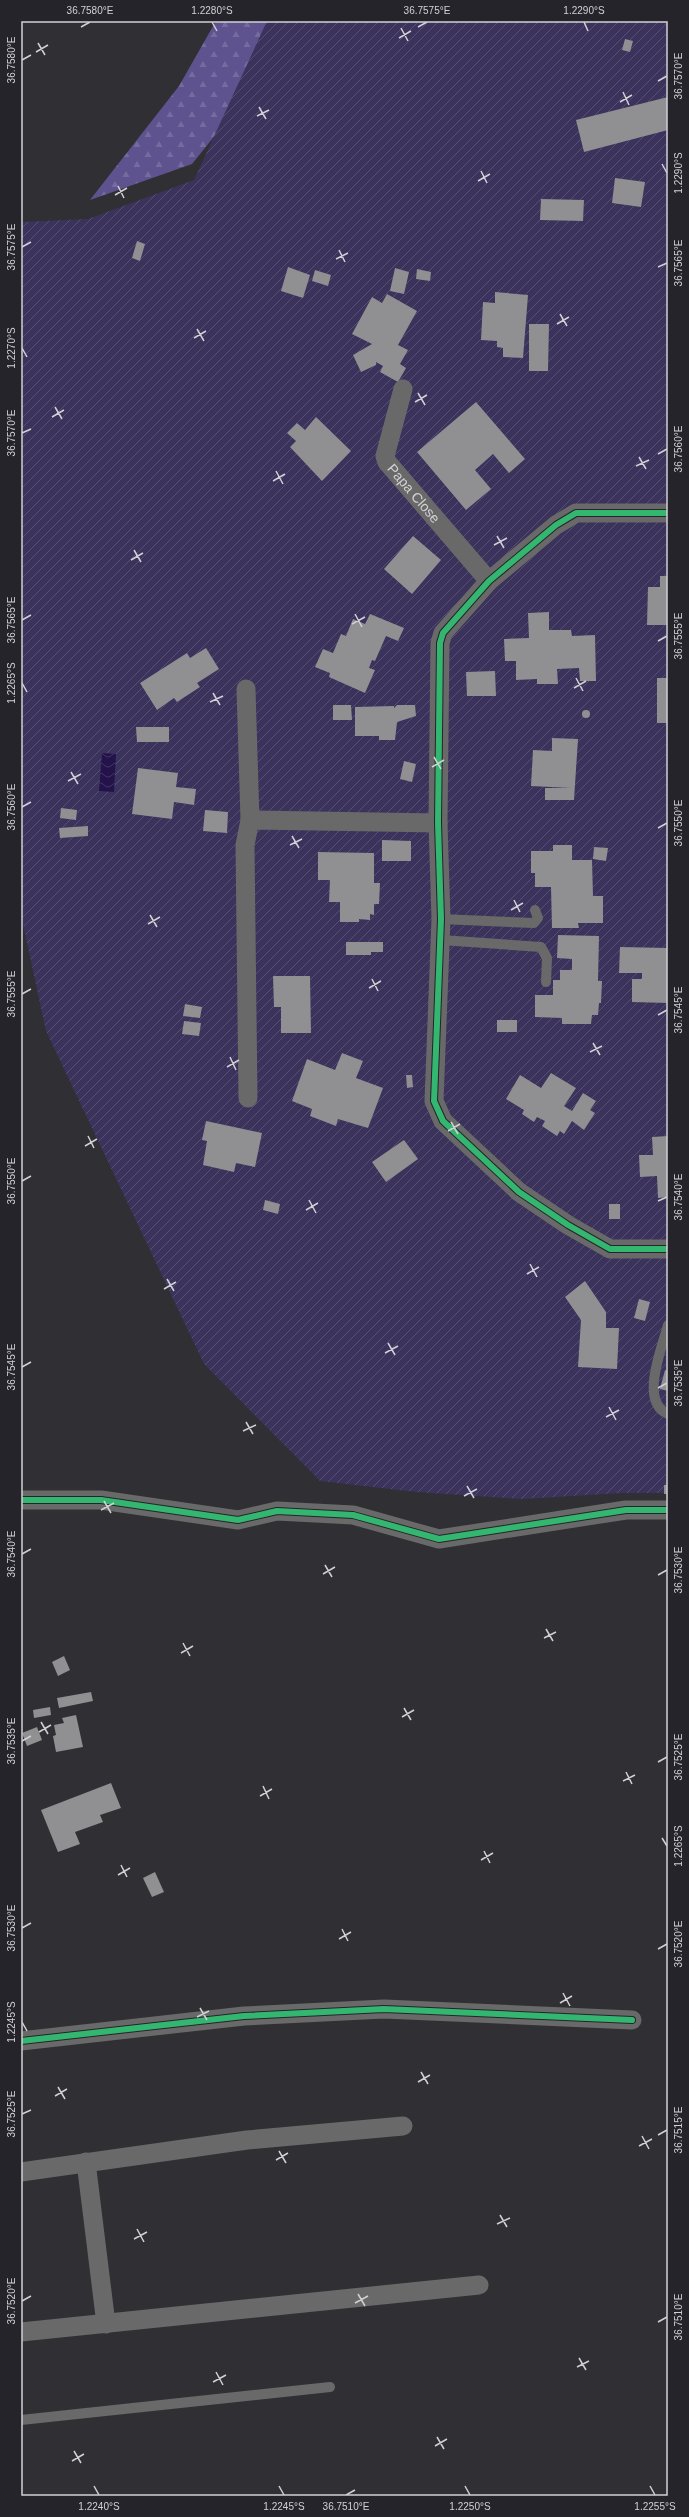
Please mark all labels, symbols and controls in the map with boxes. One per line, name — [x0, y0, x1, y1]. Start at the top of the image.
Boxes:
text: 36.7580°E — [67, 5, 114, 16]
text: 1.2280°S — [191, 5, 233, 16]
text: 36.7575°E — [404, 5, 451, 16]
text: 1.2290°S — [563, 5, 605, 16]
text: 36.7580°E — [6, 36, 17, 83]
text: 36.7570°E — [673, 52, 684, 99]
text: 1.2290°S — [673, 152, 684, 194]
text: 36.7575°E — [6, 223, 17, 270]
text: 36.7565°E — [673, 239, 684, 286]
text: 1.2270°S — [6, 327, 17, 369]
text: 36.7570°E — [6, 409, 17, 456]
text: 36.7560°E — [673, 425, 684, 472]
street label: Papa Close — [384, 461, 444, 526]
text: 36.7565°E — [6, 596, 17, 643]
text: 36.7555°E — [673, 612, 684, 659]
text: 1.2265°S — [6, 662, 17, 704]
text: 36.7560°E — [6, 783, 17, 830]
text: 36.7550°E — [673, 799, 684, 846]
text: 36.7555°E — [6, 970, 17, 1017]
text: 36.7545°E — [673, 986, 684, 1033]
text: 36.7550°E — [6, 1157, 17, 1204]
text: 36.7540°E — [673, 1173, 684, 1220]
text: 36.7545°E — [6, 1343, 17, 1390]
text: 36.7535°E — [673, 1359, 684, 1406]
text: 36.7540°E — [6, 1530, 17, 1577]
text: 36.7530°E — [673, 1546, 684, 1593]
text: 36.7535°E — [6, 1717, 17, 1764]
text: 36.7525°E — [673, 1733, 684, 1780]
text: 1.2265°S — [673, 1825, 684, 1867]
text: 36.7530°E — [6, 1904, 17, 1951]
text: 36.7520°E — [673, 1920, 684, 1967]
text: 1.2245°S — [6, 2001, 17, 2043]
text: 36.7525°E — [6, 2090, 17, 2137]
text: 36.7515°E — [673, 2106, 684, 2153]
text: 36.7520°E — [6, 2277, 17, 2324]
text: 36.7510°E — [673, 2293, 684, 2340]
text: 1.2240°S — [78, 2501, 120, 2512]
text: 1.2245°S — [263, 2501, 305, 2512]
text: 36.7510°E — [323, 2501, 370, 2512]
text: 1.2250°S — [449, 2501, 491, 2512]
text: 1.2255°S — [634, 2501, 676, 2512]

